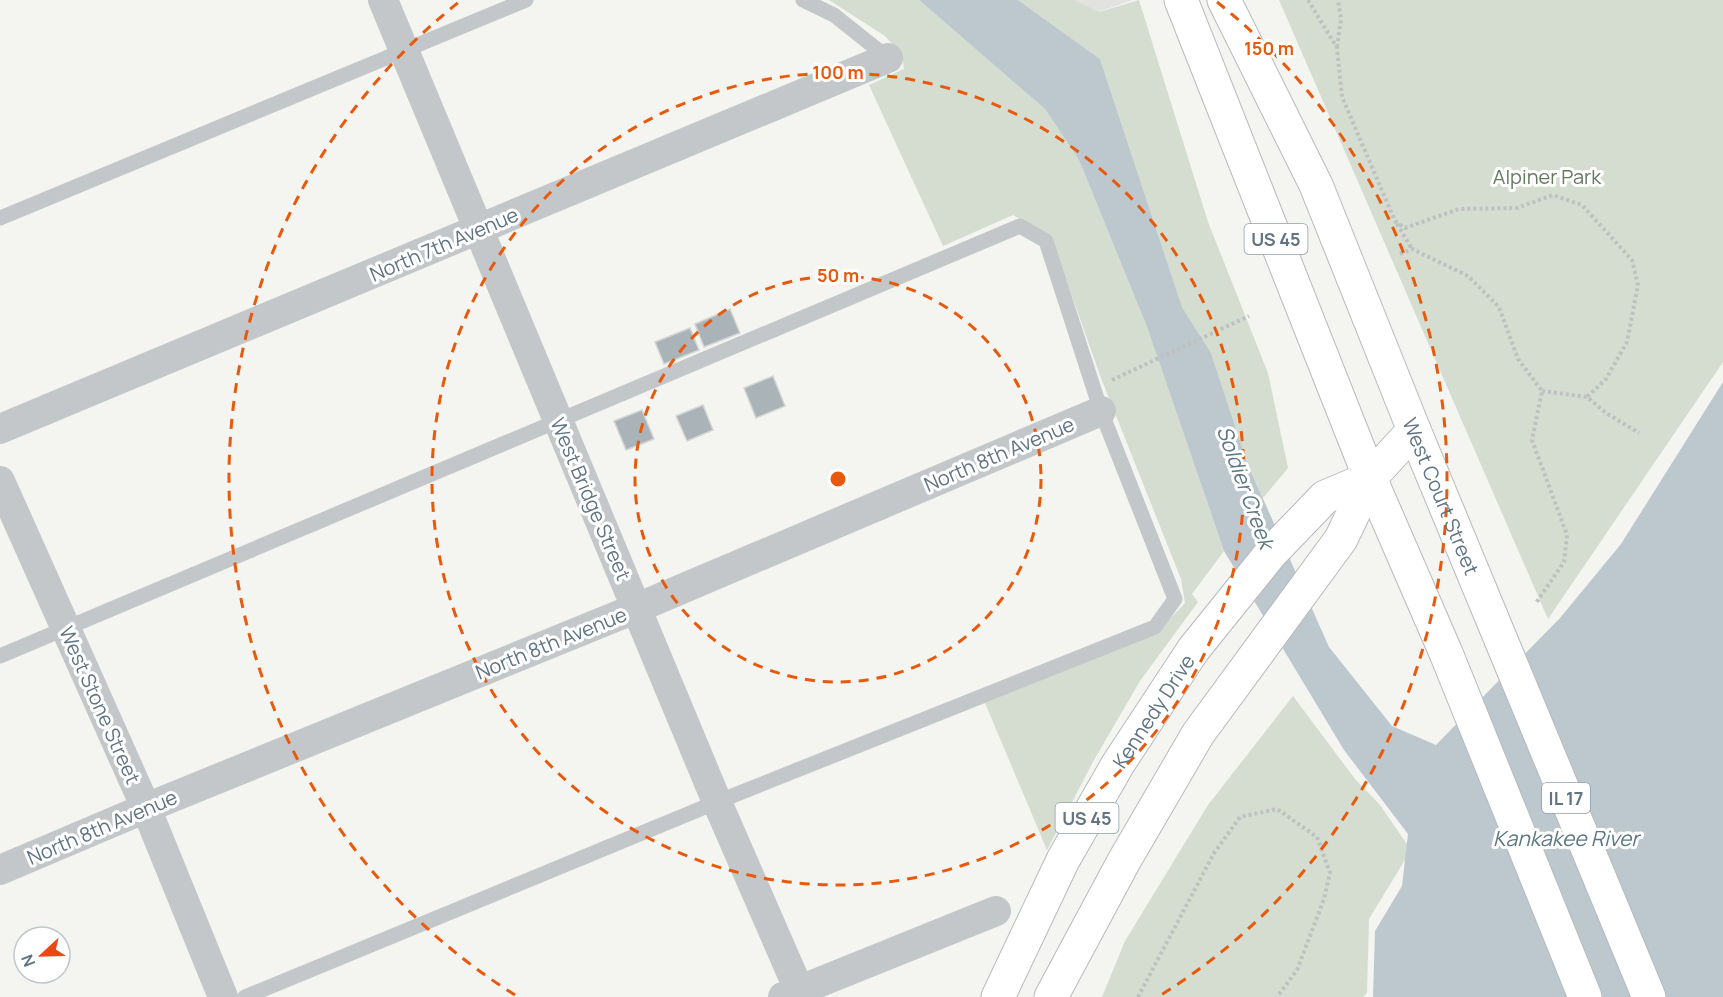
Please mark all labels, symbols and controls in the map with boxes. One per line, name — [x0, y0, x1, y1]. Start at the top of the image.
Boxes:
text: 150 m — [1244, 36, 1294, 60]
text: 100 m — [812, 60, 864, 84]
park label: Alpiner Park — [1493, 163, 1602, 190]
street label: North 7th Avenue — [366, 201, 522, 287]
road number: US 45 — [1244, 224, 1308, 254]
text: 50 m — [817, 263, 859, 287]
street label: North 8th Avenue — [920, 410, 1078, 498]
street label: West Court Street — [1397, 413, 1486, 579]
street label: West Bridge Street — [545, 414, 637, 584]
water label: Soldier Creek — [1211, 422, 1282, 555]
centre of rings — [828, 469, 848, 489]
street label: North 8th Avenue — [471, 600, 631, 686]
street label: West Stone Street — [53, 622, 147, 788]
street label: Kennedy Drive — [1106, 649, 1200, 773]
street label: North 8th Avenue — [23, 783, 181, 871]
road number: IL 17 — [1542, 783, 1590, 813]
road number: US 45 — [1056, 803, 1118, 833]
water label: Kankakee River — [1493, 824, 1641, 852]
north arrow — [12, 925, 72, 985]
text: N — [16, 951, 40, 970]

